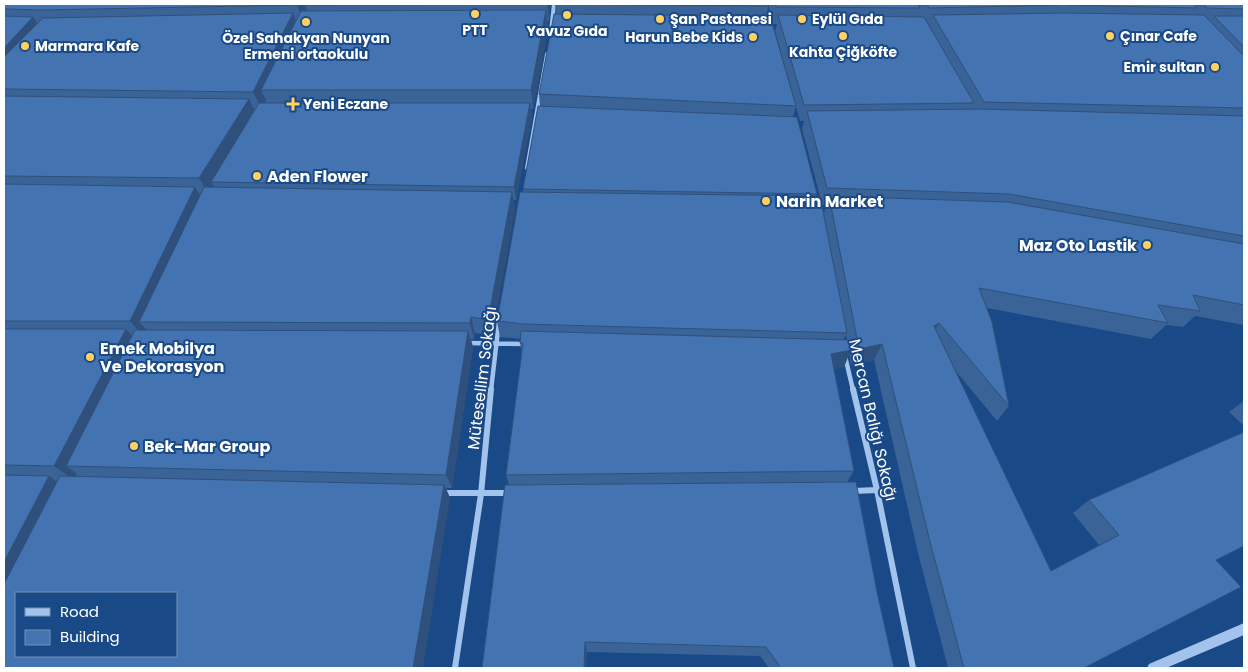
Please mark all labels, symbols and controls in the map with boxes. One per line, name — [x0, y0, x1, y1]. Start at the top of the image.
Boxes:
marker: PTT — [469, 8, 481, 20]
marker: Yavuz Gıda — [561, 9, 573, 21]
place label: Şan Pastanesi — [670, 9, 772, 29]
place label: Eylül Gıda — [812, 9, 883, 29]
marker: Şan Pastanesi — [654, 13, 666, 25]
marker: Eylül Gıda — [796, 13, 808, 25]
marker: Özel Sahakyan Nunyan Ermeni ortaokulu — [300, 16, 312, 28]
place label: PTT — [462, 20, 488, 40]
place label: Yavuz Gıda — [526, 21, 608, 41]
place label: Çınar Cafe — [1120, 26, 1197, 46]
place label: Harun Bebe Kids — [625, 27, 743, 47]
place label: Özel Sahakyan Nunyan Ermeni ortaokulu — [222, 28, 390, 64]
marker: Kahta Çiğköfte — [837, 30, 849, 42]
marker: Çınar Cafe — [1104, 30, 1116, 42]
marker: Harun Bebe Kids — [747, 31, 759, 43]
place label: Marmara Kafe — [35, 36, 139, 56]
marker: Marmara Kafe — [19, 40, 31, 52]
place label: Kahta Çiğköfte — [789, 42, 897, 62]
place label: Emir sultan — [1124, 57, 1205, 77]
marker: Emir sultan — [1209, 61, 1221, 73]
place label: Yeni Eczane — [303, 94, 388, 114]
marker: Yeni Eczane — [287, 98, 299, 110]
place label: Aden Flower — [267, 165, 368, 188]
marker: Aden Flower — [251, 170, 263, 182]
place label: Narin Market — [776, 190, 883, 213]
marker: Narin Market — [760, 195, 772, 207]
place label: Maz Oto Lastik — [1019, 234, 1137, 257]
marker: Maz Oto Lastik — [1141, 239, 1153, 251]
street label: Mütesellim Sokağı — [462, 305, 502, 451]
place label: Emek Mobilya Ve Dekorasyon — [100, 337, 224, 378]
street label: Mercan Balığı Sokağı — [843, 337, 903, 503]
marker: Emek Mobilya Ve Dekorasyon — [84, 351, 96, 363]
place label: Bek-Mar Group — [144, 435, 270, 458]
marker: Bek-Mar Group — [128, 440, 140, 452]
legend — [15, 592, 178, 657]
text: Road — [60, 601, 99, 622]
text: Building — [60, 626, 120, 647]

